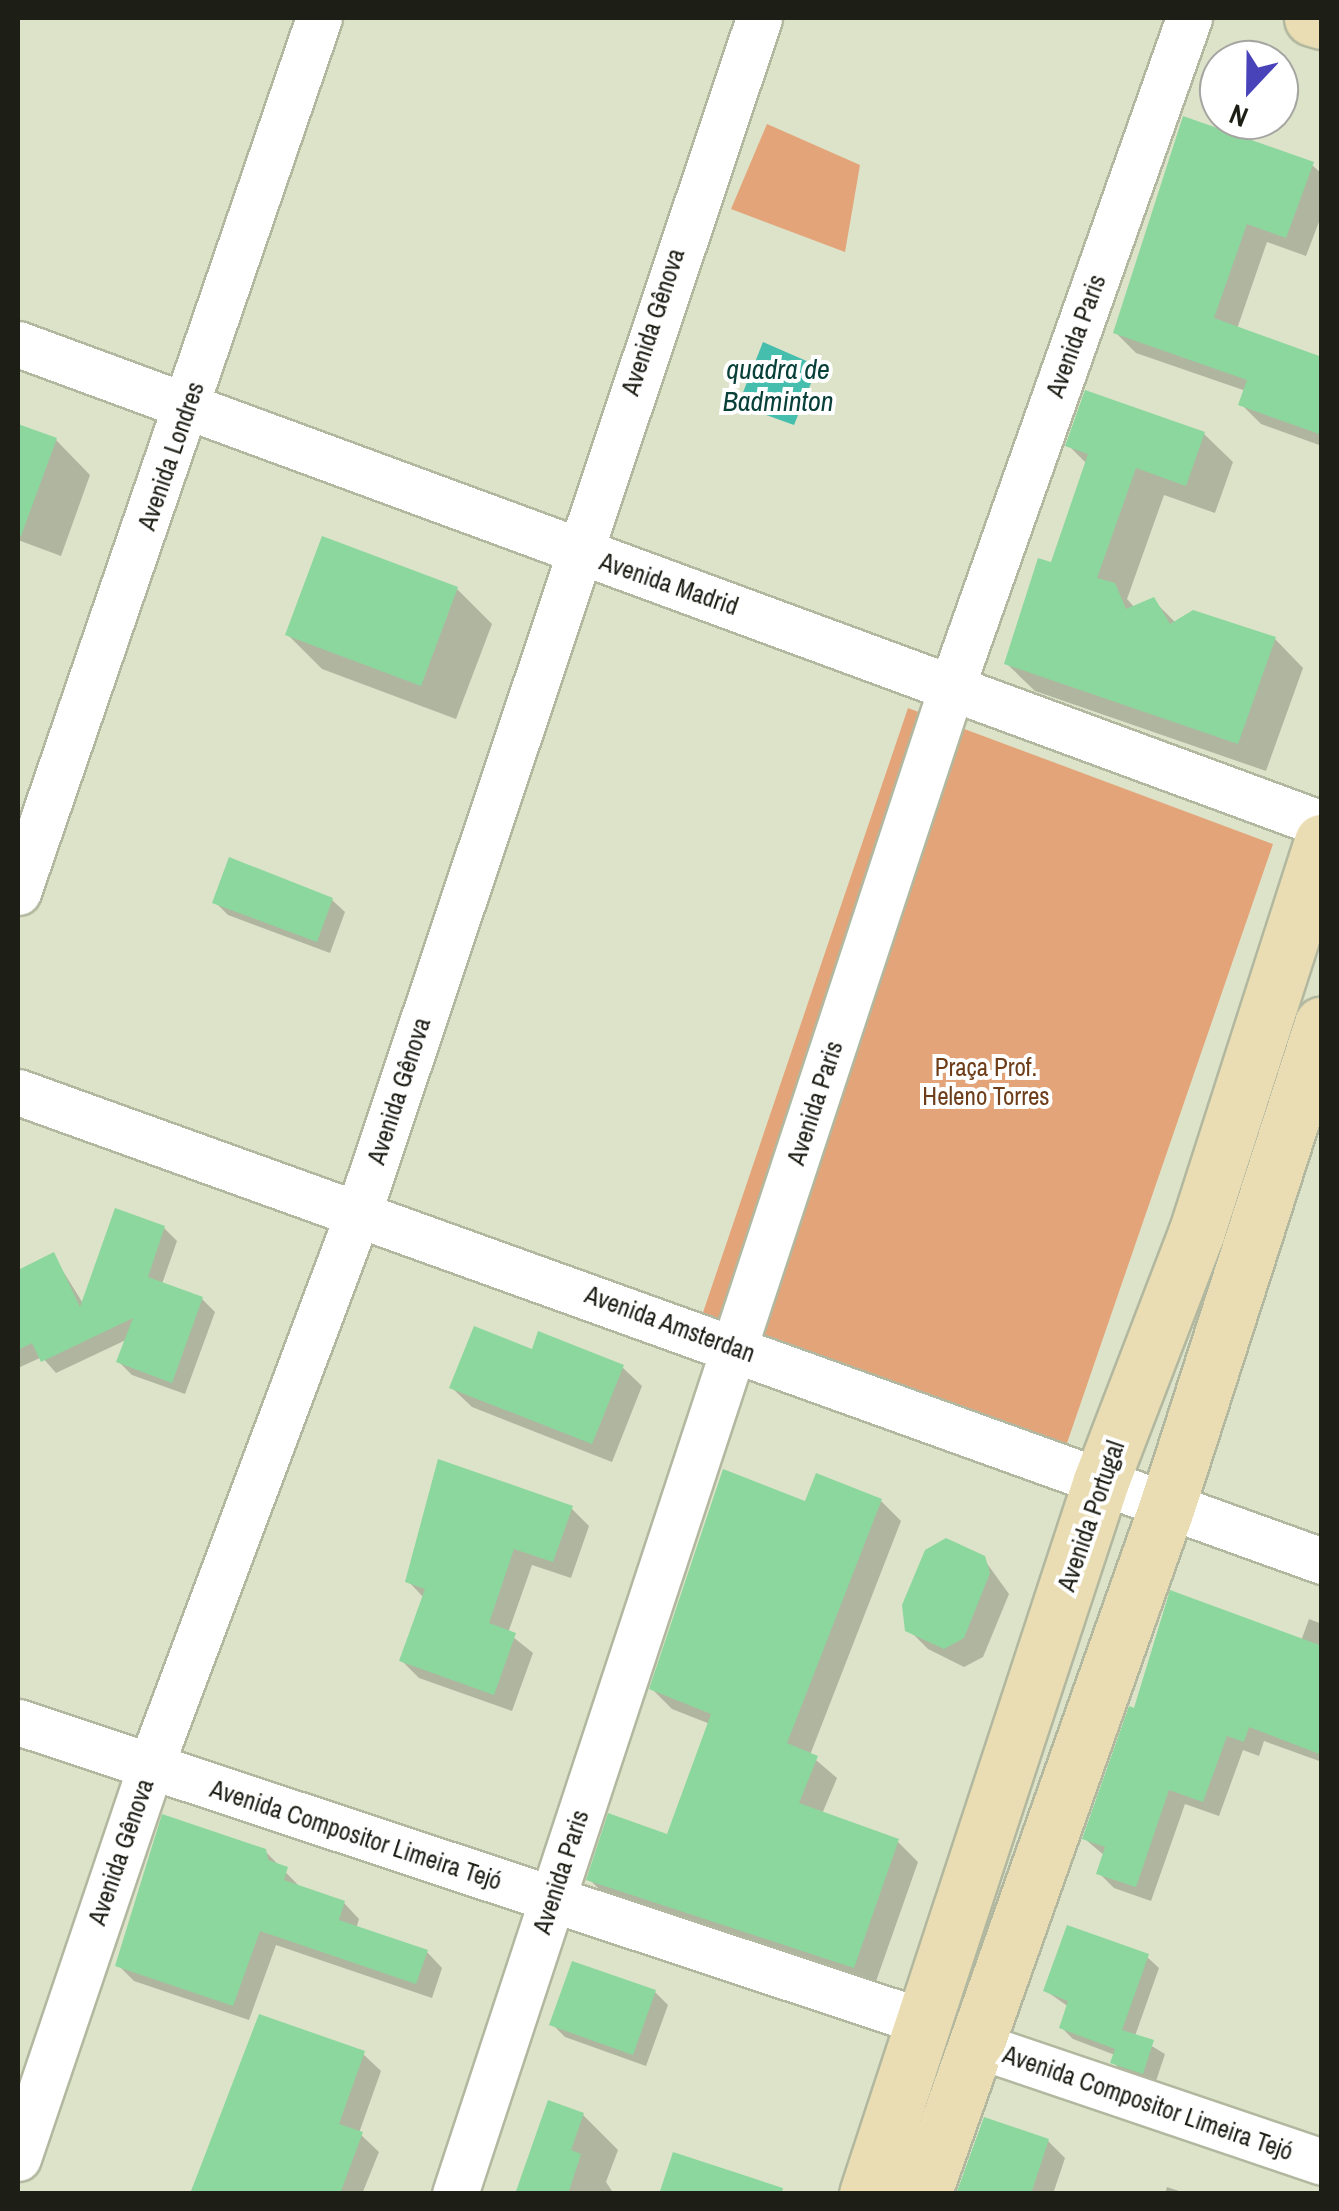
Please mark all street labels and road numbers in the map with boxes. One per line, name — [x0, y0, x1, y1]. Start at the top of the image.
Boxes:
street label: Avenida Gênova — [615, 245, 691, 399]
street label: Avenida Paris — [1040, 271, 1112, 401]
street label: Avenida Londres — [132, 378, 210, 534]
street label: Avenida Madrid — [596, 546, 742, 622]
street label: Avenida Gênova — [361, 1014, 437, 1168]
street label: Avenida Paris — [781, 1037, 849, 1169]
street label: Avenida Amsterdan — [580, 1279, 760, 1369]
street label: Avenida Portugal — [1051, 1437, 1131, 1595]
street label: Avenida Compositor Limeira Tejó — [206, 1774, 506, 1896]
street label: Avenida Gênova — [82, 1775, 160, 1929]
street label: Avenida Paris — [527, 1806, 595, 1938]
street label: Avenida Compositor Limeira Tejó — [999, 2039, 1297, 2167]

